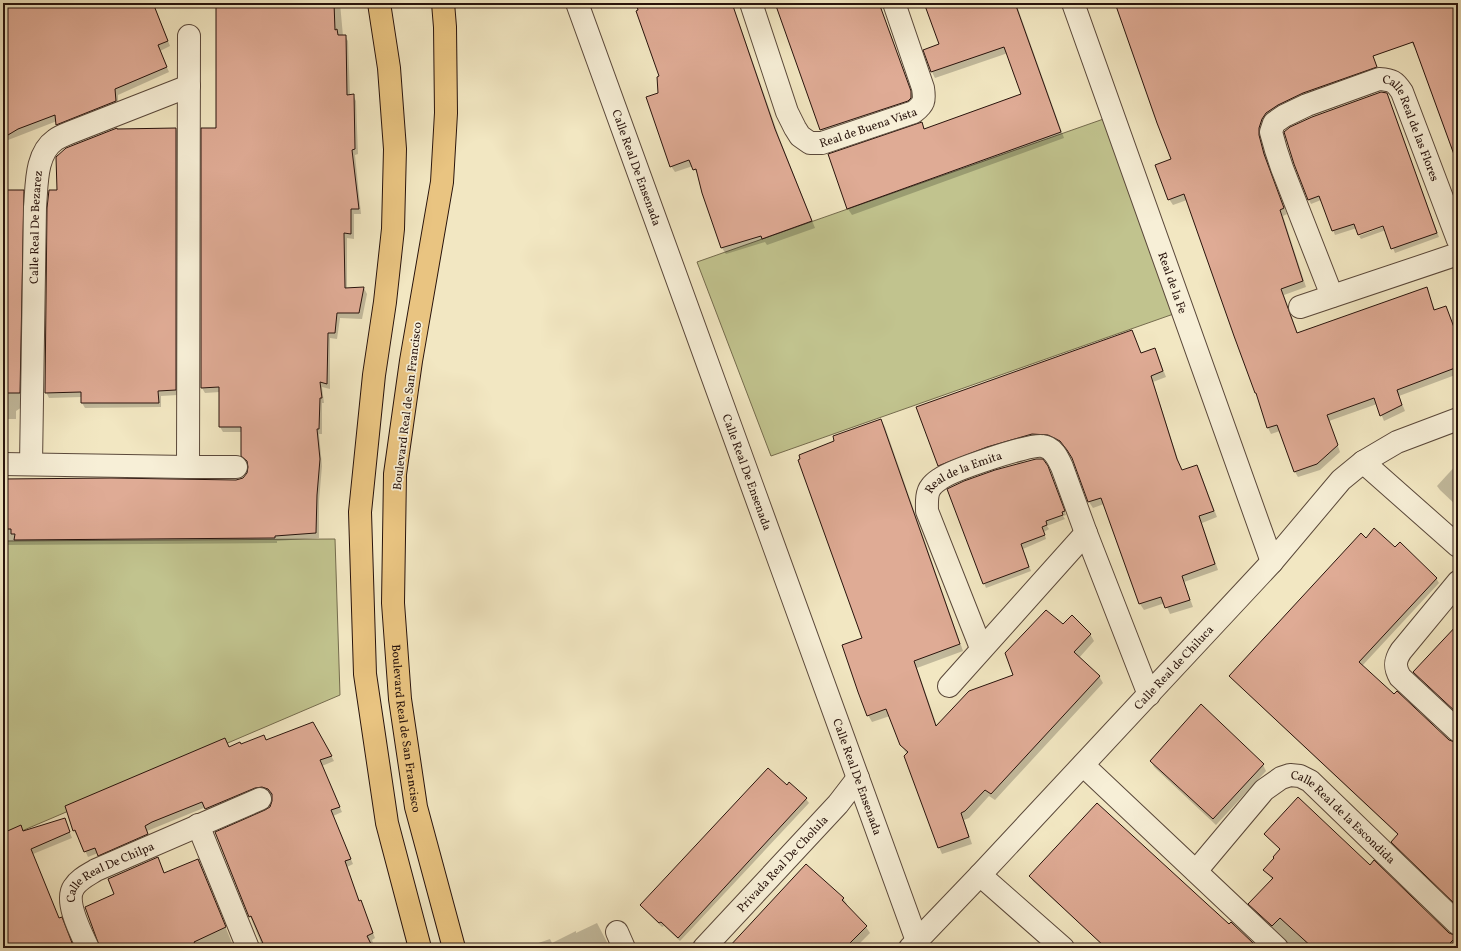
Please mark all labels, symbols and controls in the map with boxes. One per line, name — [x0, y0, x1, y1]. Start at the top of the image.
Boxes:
street label: Calle Real de las Flores — [1381, 72, 1442, 184]
street label: Real de Buena Vista — [817, 104, 920, 152]
street label: Calle Real De Ensenada — [607, 107, 664, 228]
street label: Calle Real De Bezarez — [27, 169, 47, 284]
street label: Real de la Fe — [1153, 250, 1190, 316]
street label: Boulevard Real de San Francisco — [390, 321, 426, 491]
street label: Calle Real De Ensenada — [718, 412, 775, 533]
street label: Real de la Emita — [922, 448, 1004, 497]
street label: Calle Real de Chiluca — [1131, 622, 1218, 714]
street label: Boulevard Real de San Francisco — [387, 644, 424, 815]
street label: Calle Real De Ensenada — [828, 717, 885, 838]
street label: Calle Real de la Escondida — [1290, 768, 1398, 868]
street label: Privada Real De Cholula — [734, 813, 832, 916]
street label: Calle Real De Chilpa — [64, 839, 157, 903]

